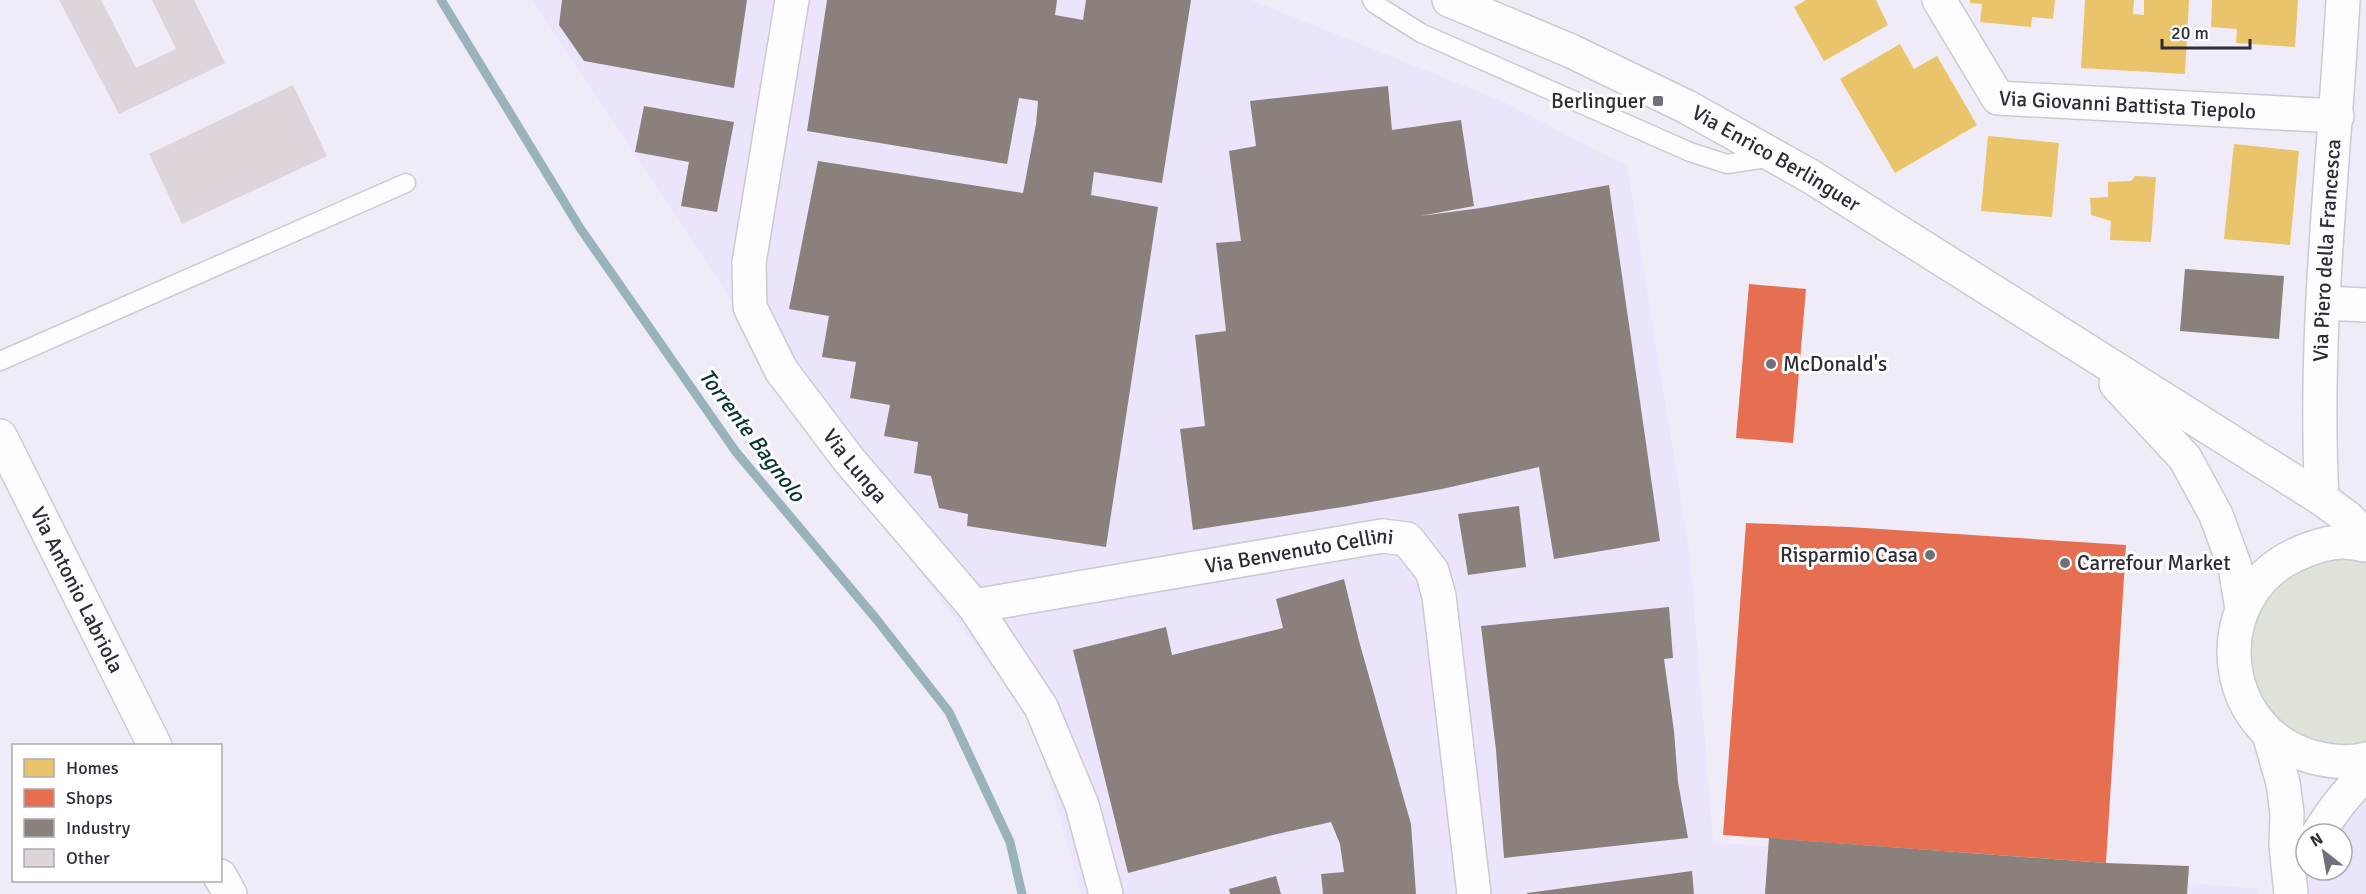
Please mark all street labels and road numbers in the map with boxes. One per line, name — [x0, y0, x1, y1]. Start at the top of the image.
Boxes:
street label: Via Giovanni Battista Tiepolo — [1998, 85, 2257, 125]
street label: Via Enrico Berlinguer — [1687, 99, 1866, 218]
street label: Via Piero della Francesca — [2308, 138, 2347, 362]
street label: Via Lunga — [817, 424, 893, 508]
street label: Via Antonio Labriola — [25, 503, 129, 677]
street label: Via Benvenuto Cellini — [1203, 522, 1395, 579]

